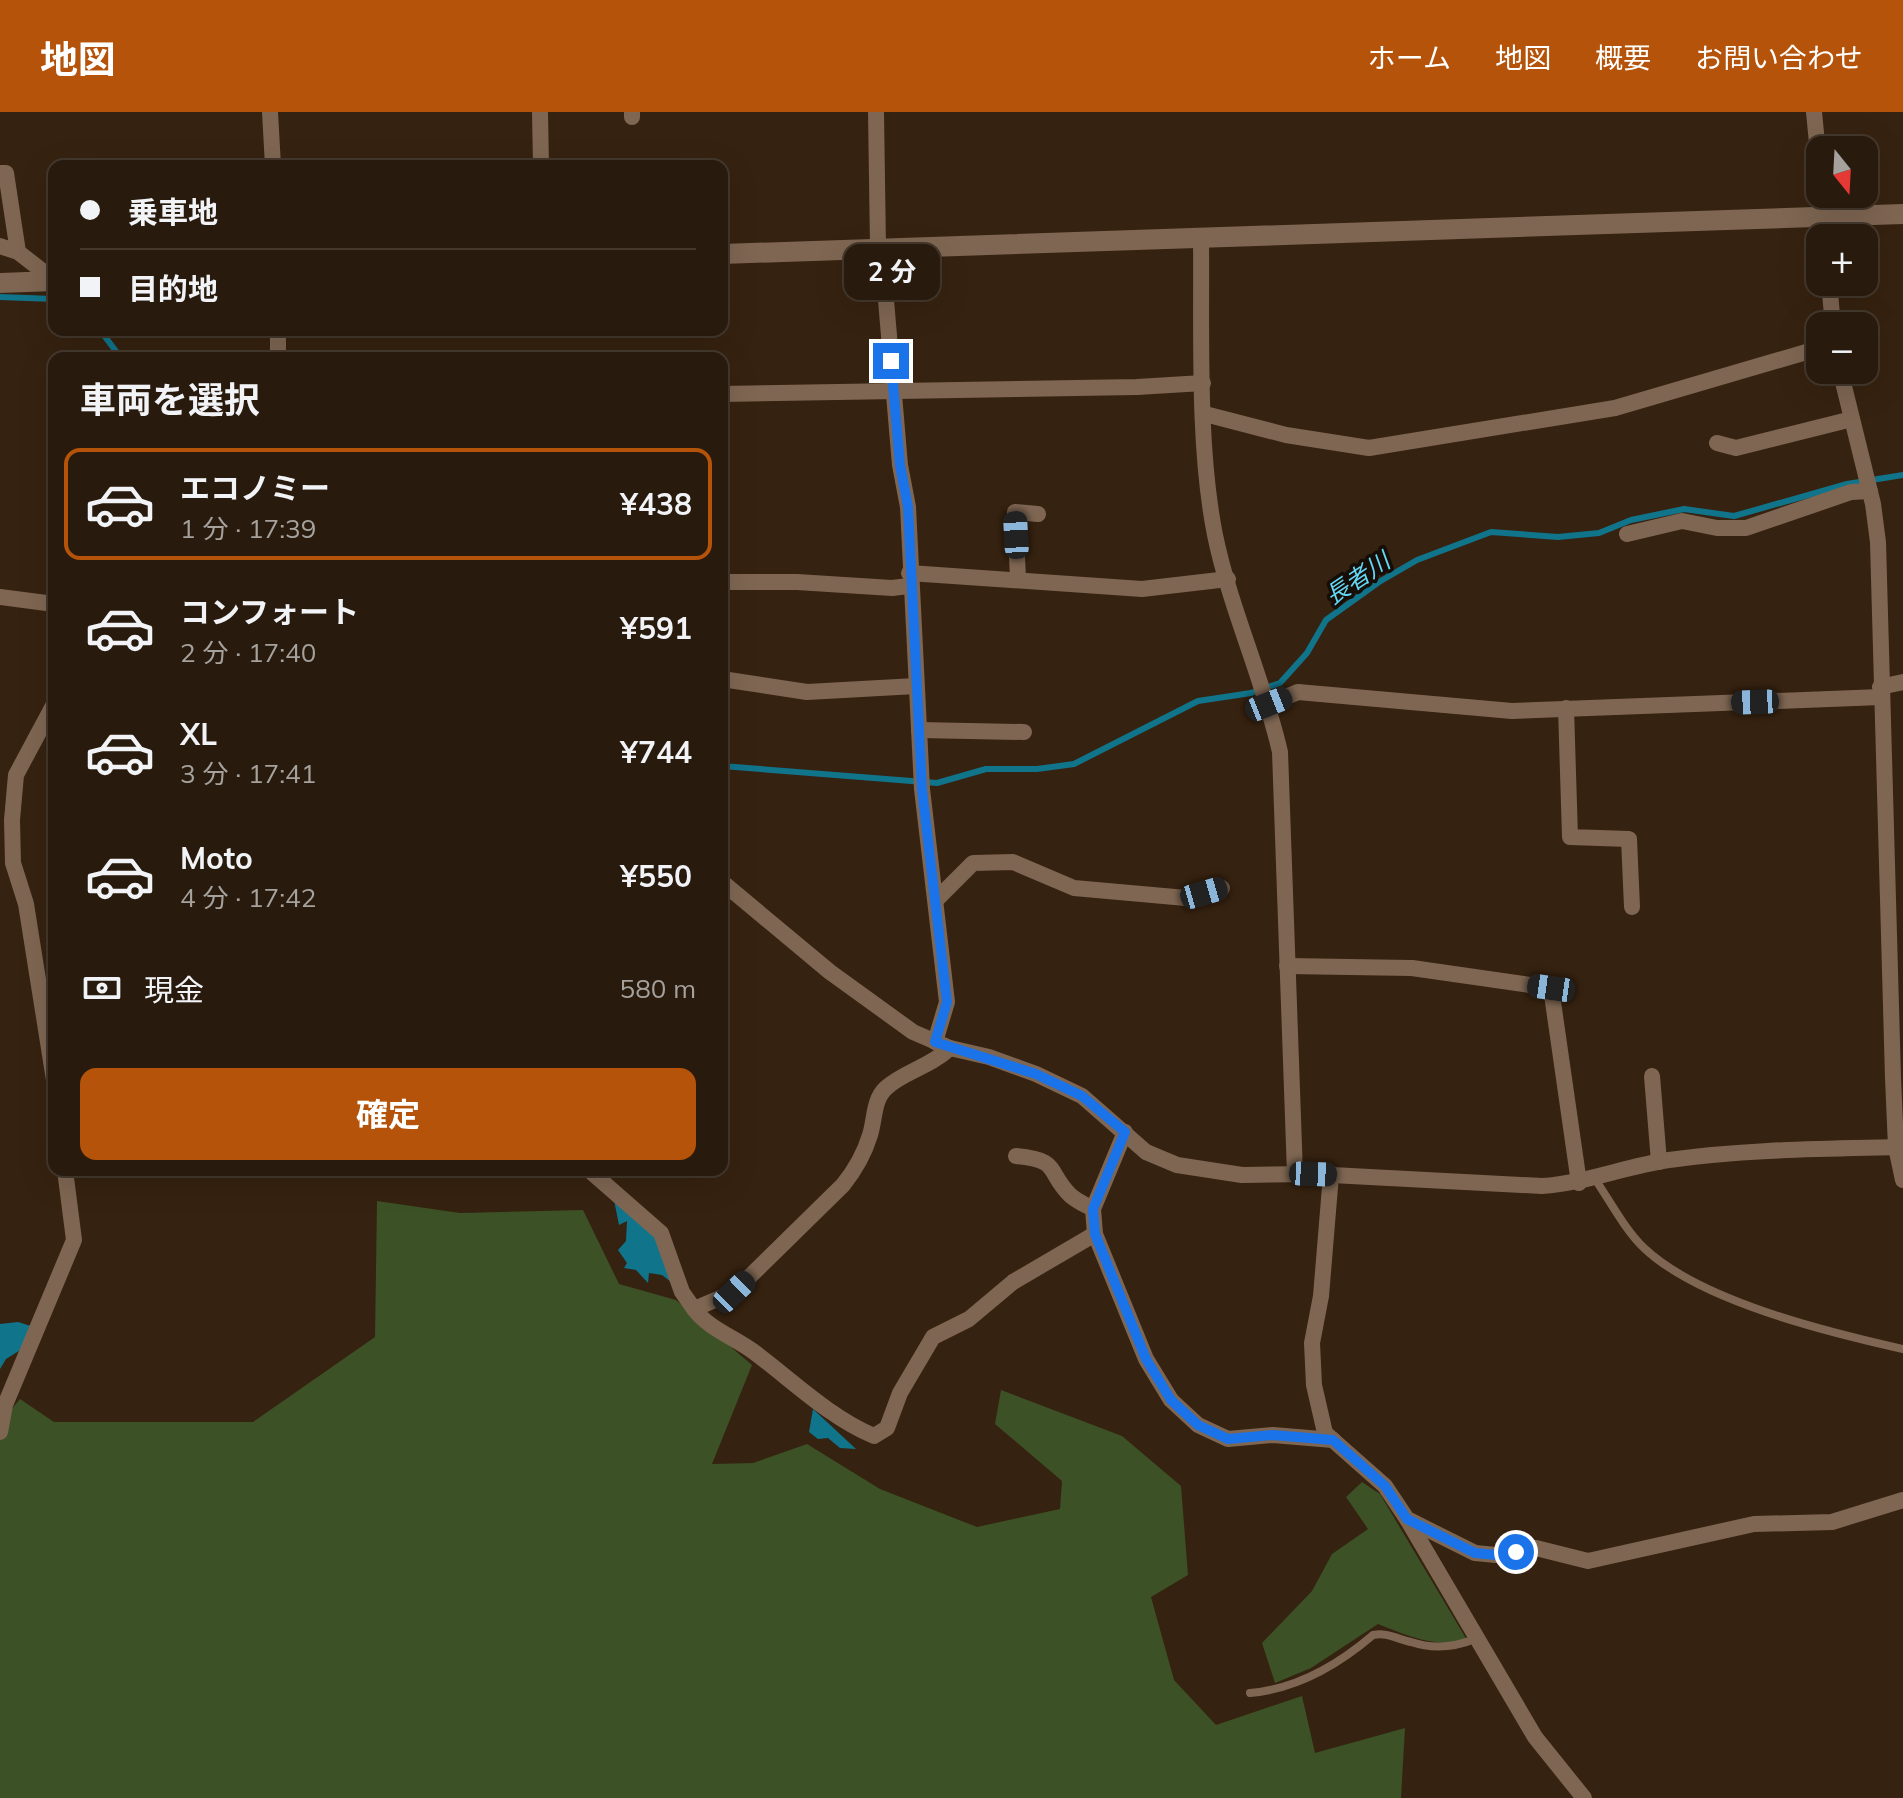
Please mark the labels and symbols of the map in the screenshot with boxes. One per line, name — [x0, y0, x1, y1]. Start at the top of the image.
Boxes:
north arrow — [1806, 136, 1878, 208]
callout: 2 分 — [843, 245, 939, 301]
route end — [873, 343, 909, 379]
car — [1003, 510, 1029, 560]
water label: 長者川 — [1319, 544, 1398, 611]
car — [1242, 684, 1296, 724]
car — [1731, 689, 1779, 715]
car — [1178, 875, 1230, 911]
car — [1526, 973, 1576, 1003]
car — [1289, 1161, 1337, 1187]
car — [708, 1267, 760, 1317]
route start — [1498, 1534, 1534, 1570]

